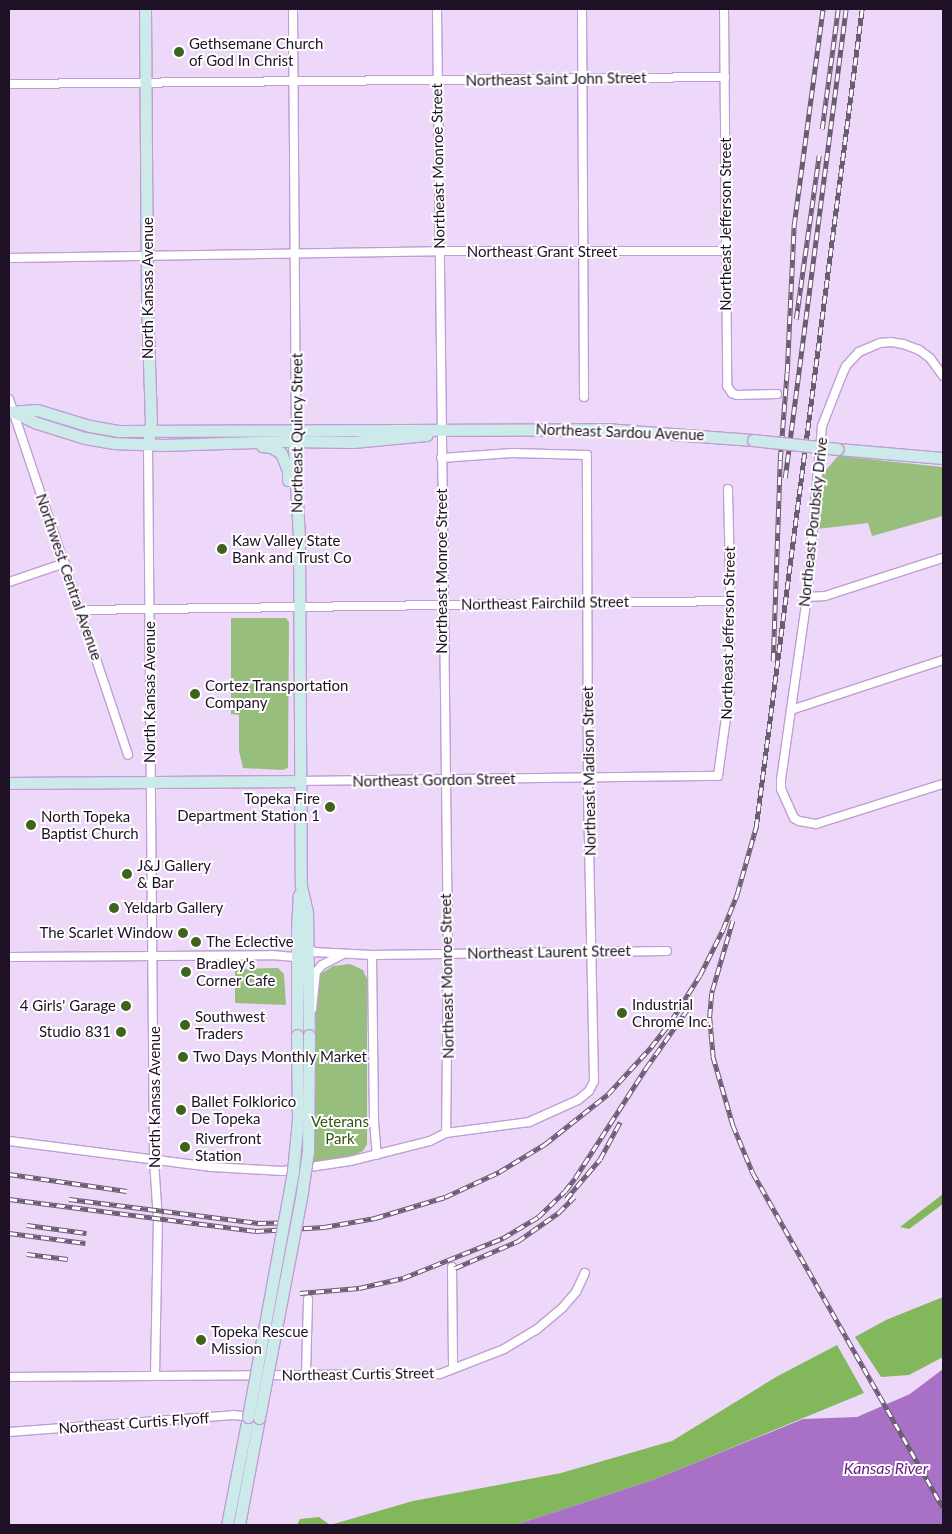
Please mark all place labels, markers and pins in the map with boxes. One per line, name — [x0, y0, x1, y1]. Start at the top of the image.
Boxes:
place label: Gethsemane Church of God In Christ — [189, 34, 323, 69]
marker: Gethsemane Church of God In Christ — [173, 46, 185, 58]
place label: Kaw Valley State Bank and Trust Co — [232, 531, 352, 566]
marker: Kaw Valley State Bank and Trust Co — [216, 543, 228, 555]
place label: Cortez Transportation Company — [205, 676, 349, 711]
marker: Cortez Transportation Company — [189, 688, 201, 700]
place label: Topeka Fire Department Station 1 — [177, 789, 320, 824]
marker: Topeka Fire Department Station 1 — [324, 801, 336, 813]
place label: North Topeka Baptist Church — [41, 807, 139, 842]
marker: North Topeka Baptist Church — [25, 819, 37, 831]
place label: J&J Gallery & Bar — [137, 856, 211, 891]
marker: J&J Gallery & Bar — [121, 868, 133, 880]
place label: Yeldarb Gallery — [124, 899, 223, 917]
marker: Yeldarb Gallery — [108, 902, 120, 914]
place label: The Scarlet Window — [39, 924, 173, 942]
marker: The Scarlet Window — [177, 927, 189, 939]
place label: The Eclective — [206, 933, 294, 951]
marker: The Eclective — [190, 936, 202, 948]
place label: Bradley's Corner Cafe — [196, 954, 276, 989]
marker: Bradley's Corner Cafe — [180, 966, 192, 978]
place label: Industrial Chrome Inc. — [632, 995, 711, 1030]
place label: 4 Girls' Garage — [20, 997, 116, 1015]
marker: 4 Girls' Garage — [120, 1000, 132, 1012]
place label: Southwest Traders — [195, 1007, 265, 1042]
marker: Industrial Chrome Inc. — [616, 1007, 628, 1019]
marker: Southwest Traders — [179, 1019, 191, 1031]
place label: Studio 831 — [39, 1023, 111, 1041]
marker: Studio 831 — [115, 1026, 127, 1038]
place label: Two Days Monthly Market — [193, 1048, 367, 1066]
marker: Two Days Monthly Market — [177, 1051, 189, 1063]
place label: Ballet Folklorico De Topeka — [191, 1092, 296, 1127]
marker: Ballet Folklorico De Topeka — [175, 1104, 187, 1116]
place label: Riverfront Station — [195, 1129, 261, 1164]
marker: Riverfront Station — [179, 1141, 191, 1153]
place label: Topeka Rescue Mission — [211, 1322, 309, 1357]
marker: Topeka Rescue Mission — [195, 1334, 207, 1346]

